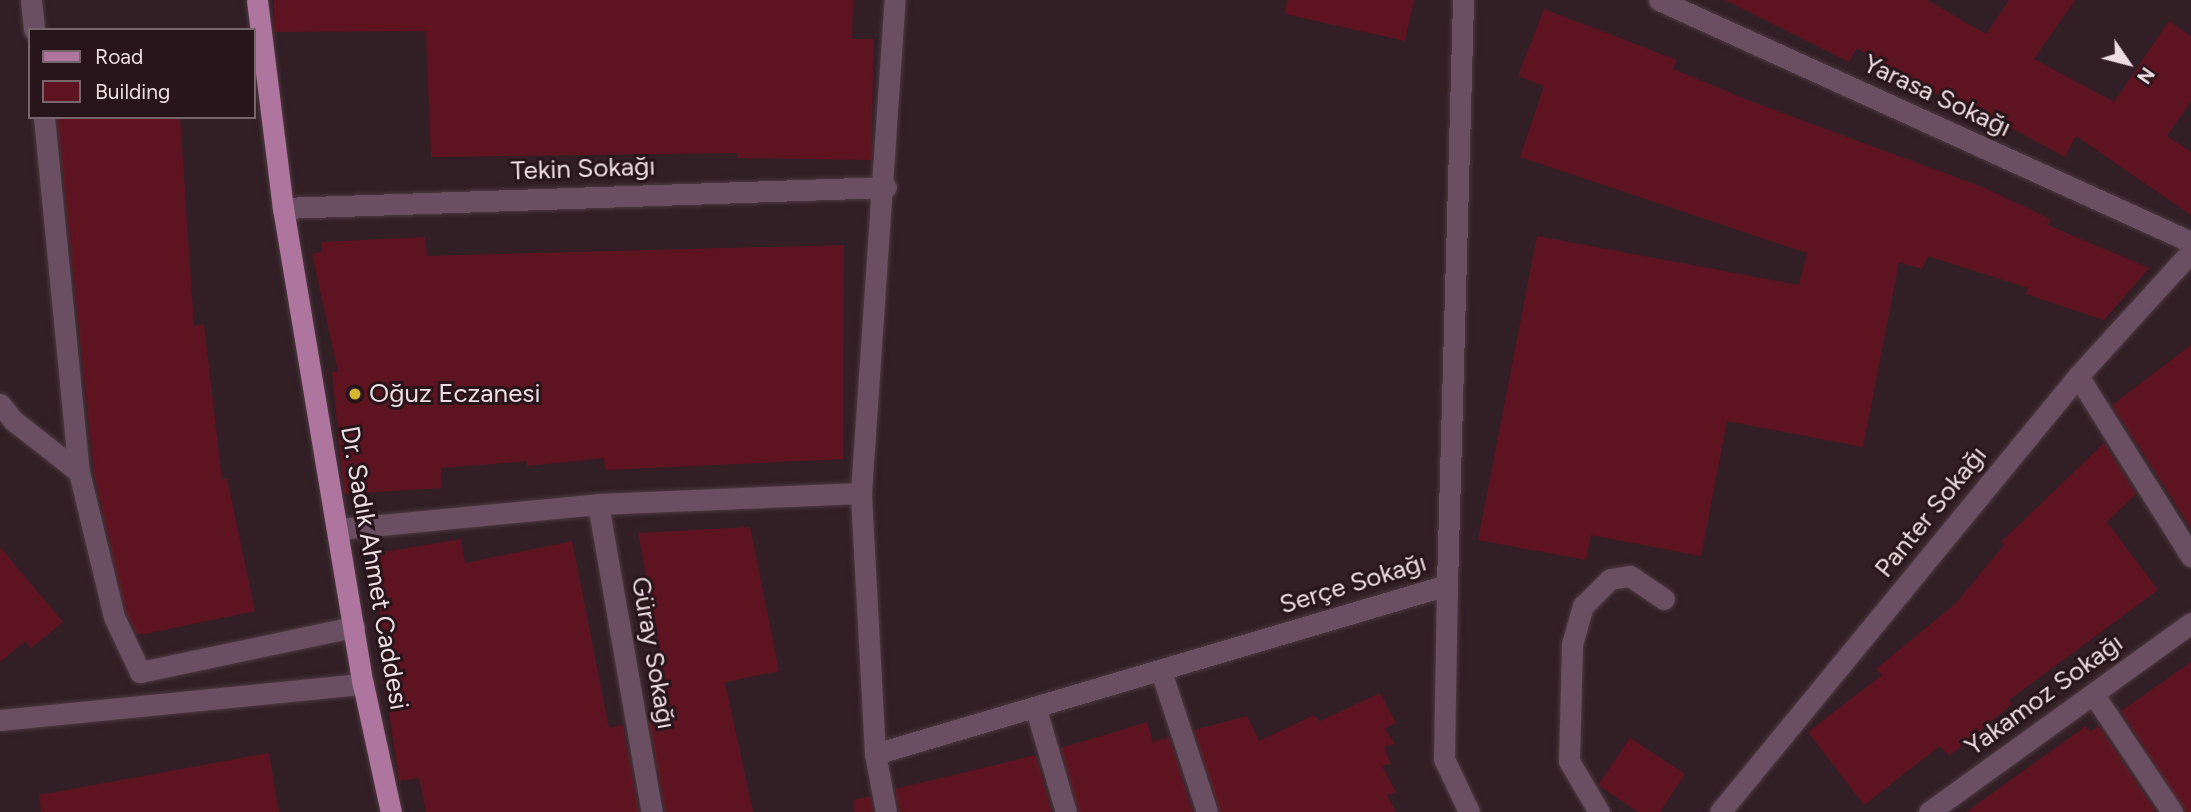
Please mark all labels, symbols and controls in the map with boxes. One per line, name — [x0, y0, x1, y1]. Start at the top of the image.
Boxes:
legend — [28, 28, 256, 119]
north arrow — [2093, 28, 2163, 98]
text: Road — [95, 44, 143, 69]
street label: Yarasa Sokağı — [1858, 48, 2016, 144]
text: N — [2132, 63, 2159, 88]
text: Building — [95, 79, 170, 104]
street label: Tekin Sokağı — [510, 151, 656, 187]
place label: Oğuz Eczanesi — [369, 378, 540, 410]
marker: Oğuz Eczanesi — [347, 386, 363, 402]
street label: Dr. Sadık Ahmet Caddesi — [334, 424, 414, 712]
street label: Panter Sokağı — [1869, 440, 1993, 584]
street label: Serçe Sokağı — [1276, 547, 1430, 621]
street label: Güray Sokağı — [624, 574, 682, 732]
street label: Yakamoz Sokağı — [1959, 627, 2129, 763]

